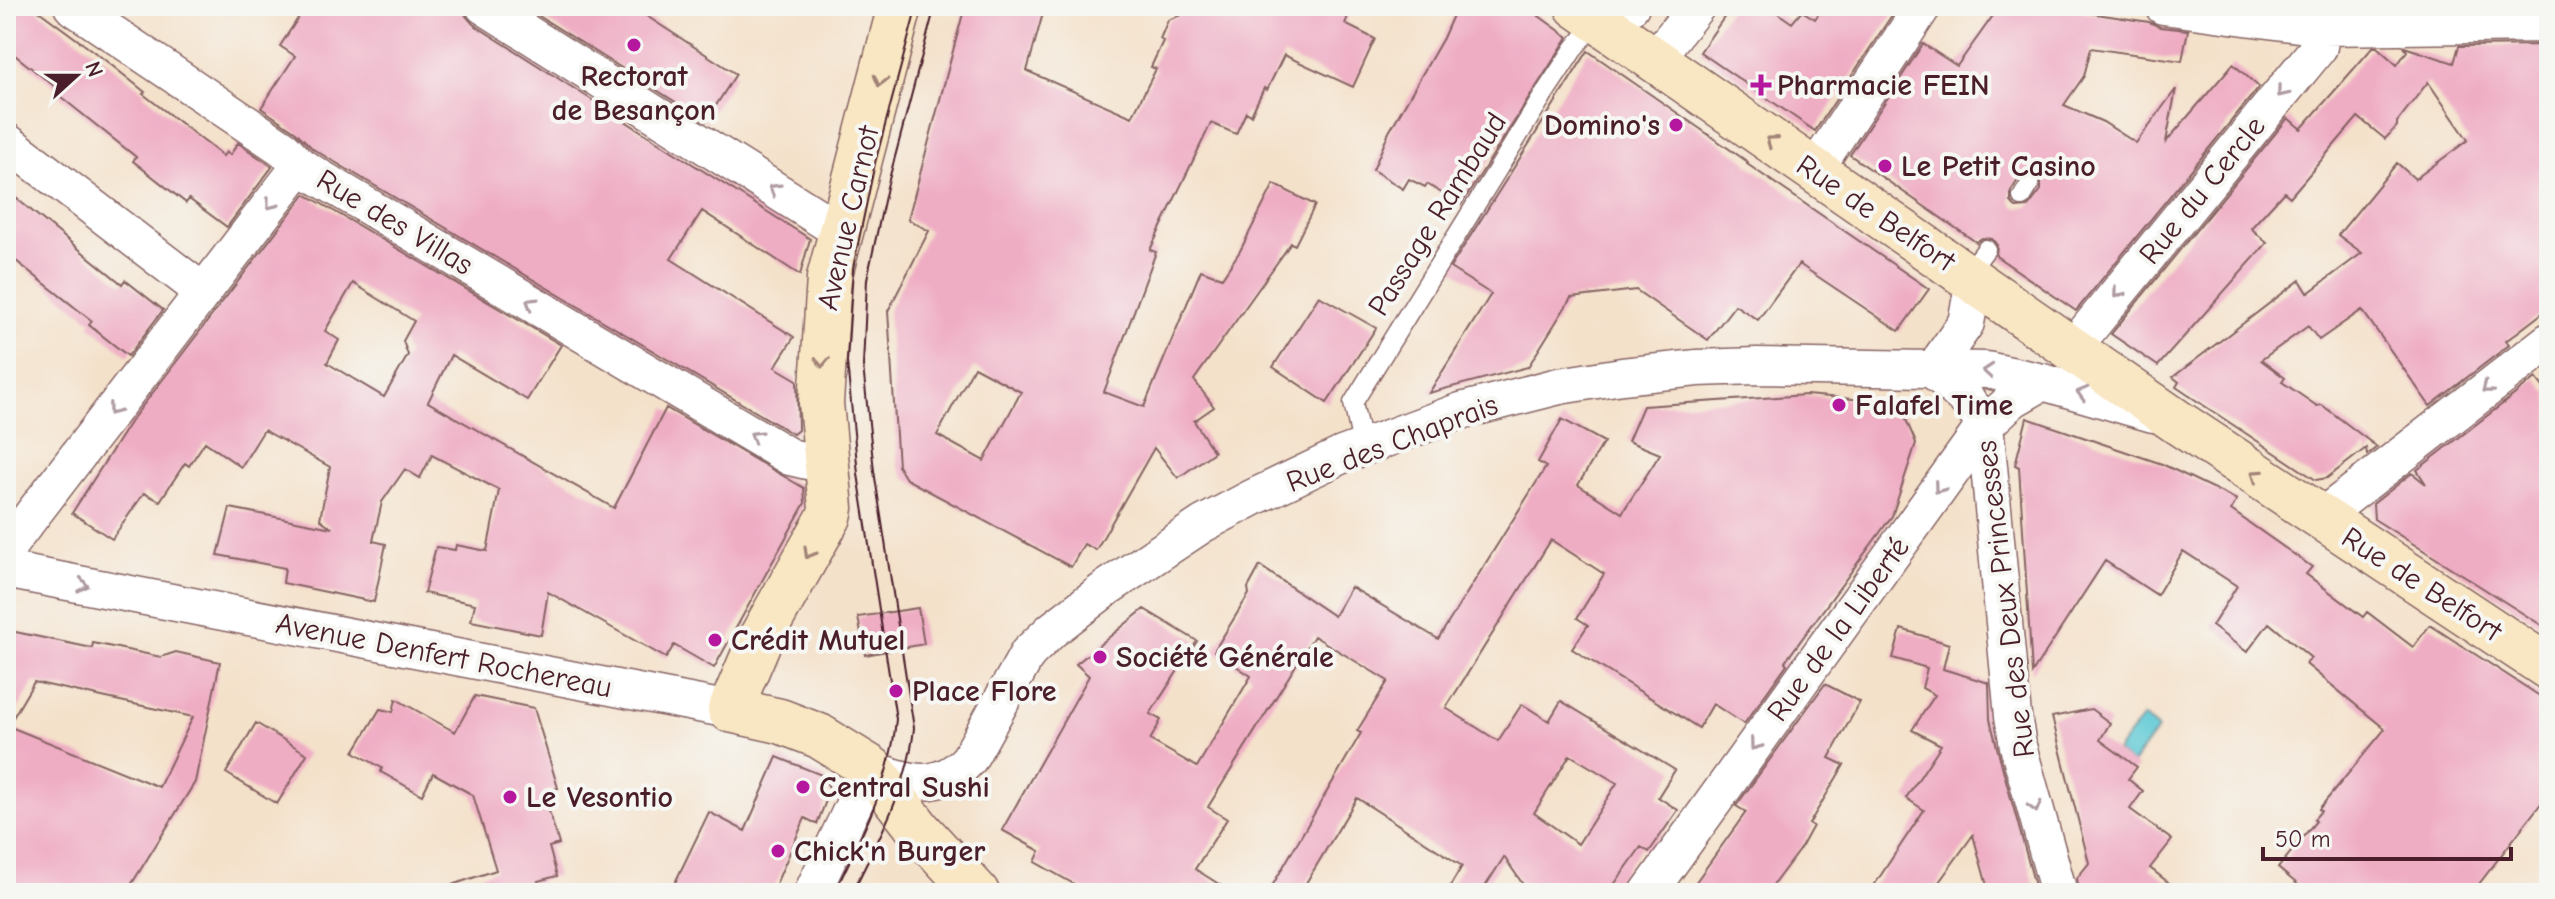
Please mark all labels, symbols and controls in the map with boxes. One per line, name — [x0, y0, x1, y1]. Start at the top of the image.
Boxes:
north arrow — [36, 36, 116, 116]
marker: Rectorat de Besançon — [625, 36, 643, 54]
text: N — [79, 58, 108, 81]
place label: Rectorat de Besançon — [552, 59, 716, 128]
place label: Pharmacie FEIN — [1777, 68, 1990, 103]
one-way arrow — [873, 74, 889, 88]
marker: Pharmacie FEIN — [1752, 76, 1770, 94]
one-way arrow — [2277, 82, 2292, 97]
street label: Passage Rambaud — [1361, 106, 1514, 322]
place label: Domino's — [1544, 108, 1660, 143]
street label: Rue du Cercle — [2132, 109, 2273, 271]
marker: Domino's — [1667, 116, 1685, 134]
street label: Avenue Carnot — [810, 121, 887, 314]
one-way arrow — [1766, 136, 1780, 151]
street label: Rue de Belfort — [1790, 148, 1963, 280]
place label: Le Petit Casino — [1901, 149, 2096, 184]
marker: Le Petit Casino — [1876, 157, 1894, 175]
street label: Rue des Villas — [310, 162, 479, 283]
one-way arrow — [768, 184, 783, 199]
one-way arrow — [266, 195, 280, 210]
one-way arrow — [2113, 284, 2127, 299]
one-way arrow — [525, 297, 540, 313]
one-way arrow — [814, 356, 831, 369]
one-way arrow — [1982, 363, 1995, 380]
one-way arrow — [2481, 379, 2496, 393]
one-way arrow — [2076, 386, 2090, 402]
street label: Rue des Chaprais — [1281, 387, 1503, 500]
place label: Falafel Time — [1855, 388, 2013, 423]
marker: Falafel Time — [1830, 396, 1848, 414]
one-way arrow — [108, 401, 122, 416]
one-way arrow — [749, 430, 763, 445]
street label: Rue des Deux Princesses — [1969, 438, 2042, 759]
one-way arrow — [2250, 470, 2264, 485]
one-way arrow — [1934, 480, 1949, 494]
street label: Rue de Belfort — [2335, 520, 2509, 650]
street label: Rue de la Liberté — [1760, 530, 1917, 728]
one-way arrow — [803, 544, 819, 558]
one-way arrow — [75, 576, 89, 593]
street label: Avenue Denfert Rochereau — [273, 606, 615, 705]
place label: Crédit Mutuel — [731, 623, 905, 658]
marker: Crédit Mutuel — [706, 631, 724, 649]
place label: Société Générale — [1116, 640, 1334, 675]
marker: Société Générale — [1091, 648, 1109, 666]
place label: Place Flore — [912, 674, 1056, 709]
marker: Place Flore — [887, 682, 905, 700]
one-way arrow — [1750, 736, 1764, 751]
place label: Central Sushi — [819, 770, 990, 805]
marker: Central Sushi — [794, 778, 812, 796]
place label: Le Vesontio — [526, 780, 673, 815]
marker: Le Vesontio — [501, 788, 519, 806]
one-way arrow — [2026, 799, 2042, 813]
scale bar — [2263, 811, 2511, 861]
text: 50 m — [2275, 825, 2331, 853]
place label: Chick'n Burger — [794, 834, 985, 869]
marker: Chick'n Burger — [769, 842, 787, 860]

